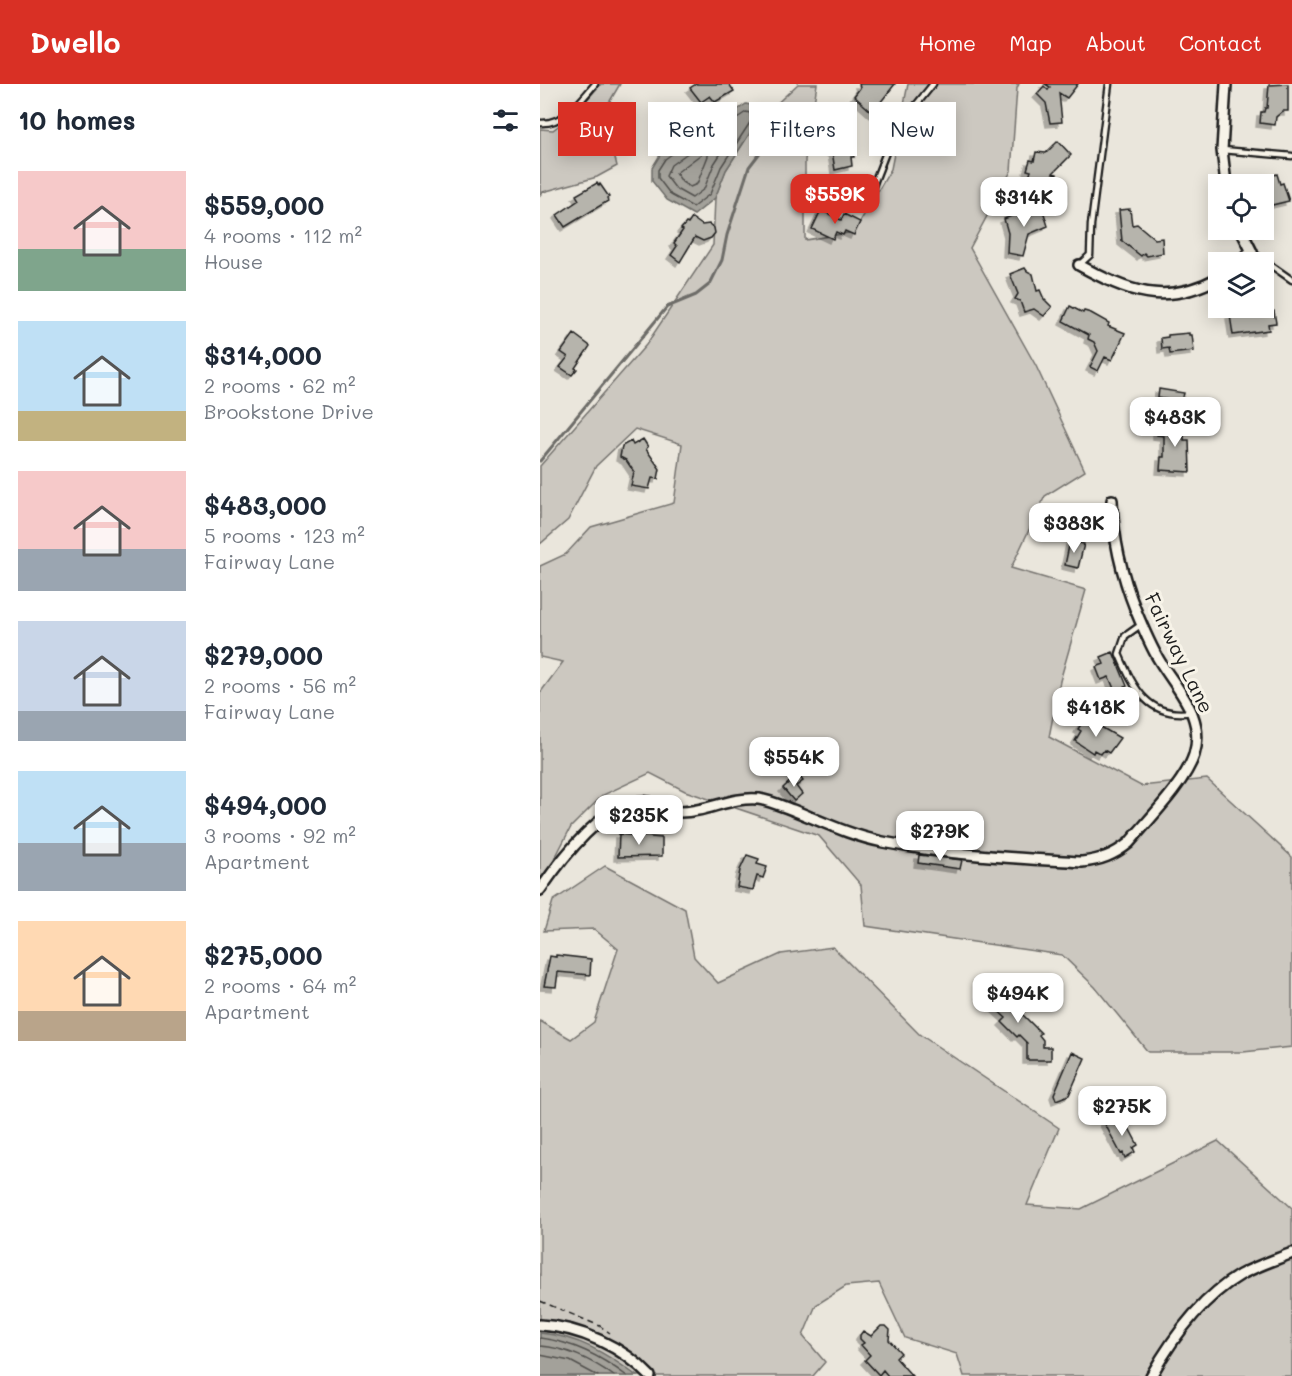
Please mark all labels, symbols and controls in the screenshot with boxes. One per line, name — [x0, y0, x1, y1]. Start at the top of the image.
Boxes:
text: Dwello — [30, 24, 120, 60]
text: Home — [919, 29, 976, 56]
text: Map — [1009, 29, 1052, 56]
text: About — [1085, 29, 1146, 56]
text: Contact — [1179, 29, 1262, 56]
chip: Buy — [558, 102, 636, 156]
chip: Rent — [648, 102, 737, 156]
chip: Filters — [749, 102, 857, 156]
chip: New — [869, 102, 956, 156]
text: 10 homes — [18, 103, 136, 137]
icon: filters — [489, 104, 522, 137]
pin: $559K — [793, 174, 877, 225]
map controls — [1208, 174, 1274, 318]
button: locate — [1208, 174, 1274, 240]
pin: $314K — [982, 177, 1066, 228]
text: $559K — [805, 180, 865, 206]
text: $314K — [994, 183, 1054, 209]
text: $559,000 — [204, 188, 324, 222]
icon: home — [66, 195, 138, 267]
text: 4 rooms · 112 m² — [204, 222, 362, 248]
text: House — [204, 248, 263, 274]
button: layers — [1208, 252, 1274, 318]
text: $314,000 — [204, 338, 322, 372]
icon: home — [66, 345, 138, 417]
text: 2 rooms · 62 m² — [204, 372, 356, 398]
pin: $483K — [1133, 397, 1217, 448]
text: Brookstone Drive — [204, 398, 374, 424]
text: $483K — [1144, 403, 1206, 429]
text: $483,000 — [204, 488, 326, 522]
icon: home — [66, 495, 138, 567]
pin: $383K — [1032, 503, 1116, 554]
text: $383K — [1043, 509, 1105, 535]
text: 5 rooms · 123 m² — [204, 522, 365, 548]
text: Fairway Lane — [204, 548, 335, 574]
street label: Fairway Lane — [1139, 588, 1220, 717]
text: $279,000 — [204, 638, 323, 672]
icon: home — [66, 645, 138, 717]
text: 2 rooms · 56 m² — [204, 672, 356, 698]
pin: $418K — [1054, 687, 1138, 738]
text: $418K — [1066, 693, 1126, 719]
text: Fairway Lane — [204, 698, 335, 724]
pin: $554K — [752, 737, 836, 788]
text: $554K — [763, 743, 825, 769]
text: $494,000 — [204, 788, 327, 822]
icon: home — [66, 795, 138, 867]
pin: $235K — [597, 795, 681, 846]
text: $235K — [609, 801, 669, 827]
pin: $279K — [898, 811, 982, 862]
text: $279K — [910, 817, 970, 843]
text: 3 rooms · 92 m² — [204, 822, 356, 848]
text: Apartment — [204, 848, 310, 874]
text: $275,000 — [204, 938, 322, 972]
icon: home — [66, 945, 138, 1017]
text: 2 rooms · 64 m² — [204, 972, 356, 998]
pin: $494K — [976, 973, 1060, 1024]
text: $494K — [987, 979, 1049, 1005]
text: Apartment — [204, 998, 310, 1024]
pin: $275K — [1080, 1086, 1164, 1137]
text: $275K — [1092, 1092, 1152, 1118]

